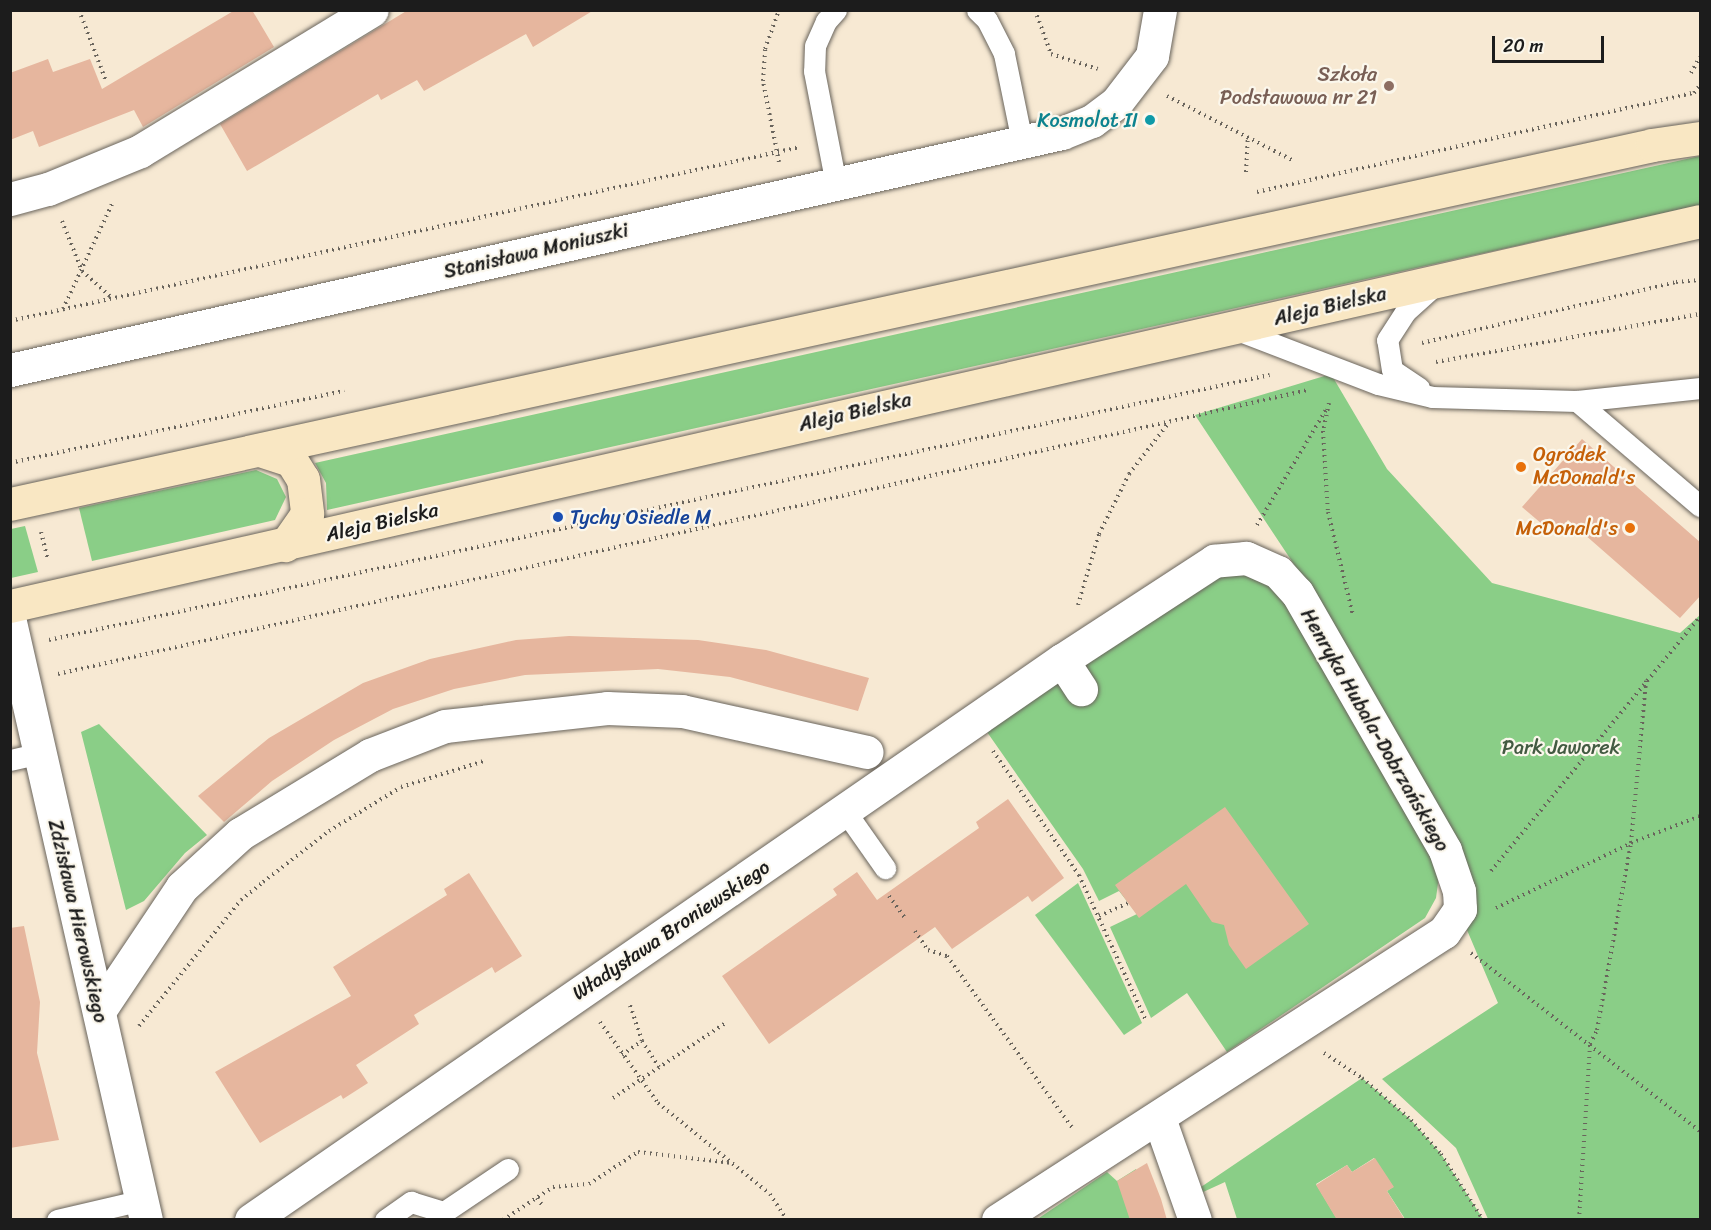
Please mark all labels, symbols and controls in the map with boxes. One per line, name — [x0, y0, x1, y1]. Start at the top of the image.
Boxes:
scale bar — [1495, 24, 1608, 62]
text: 20 m — [1503, 30, 1543, 62]
place label: Szkoła Podstawowa nr 21 — [1220, 62, 1377, 109]
marker: Szkoła Podstawowa nr 21 — [1382, 79, 1396, 93]
place label: Kosmolot II — [1037, 108, 1138, 132]
marker: Kosmolot II — [1143, 113, 1157, 127]
street label: Stanisława Moniuszki — [441, 218, 631, 284]
street label: Aleja Bielska — [1271, 281, 1389, 331]
street label: Aleja Bielska — [796, 387, 914, 437]
place label: Ogródek McDonald's — [1533, 443, 1635, 490]
marker: Ogródek McDonald's — [1514, 460, 1528, 474]
street label: Aleja Bielska — [323, 497, 441, 547]
place label: Tychy Osiedle M — [570, 505, 711, 529]
marker: Tychy Osiedle M — [551, 510, 565, 524]
place label: McDonald's — [1516, 516, 1618, 540]
marker: McDonald's — [1623, 521, 1637, 535]
street label: Henryka Hubala-Dobrzańskiego — [1295, 604, 1455, 856]
park label: Park Jaworek — [1502, 735, 1620, 759]
street label: Zdzisława Hierowskiego — [43, 818, 113, 1024]
street label: Władysława Broniewskiego — [568, 855, 774, 1005]

